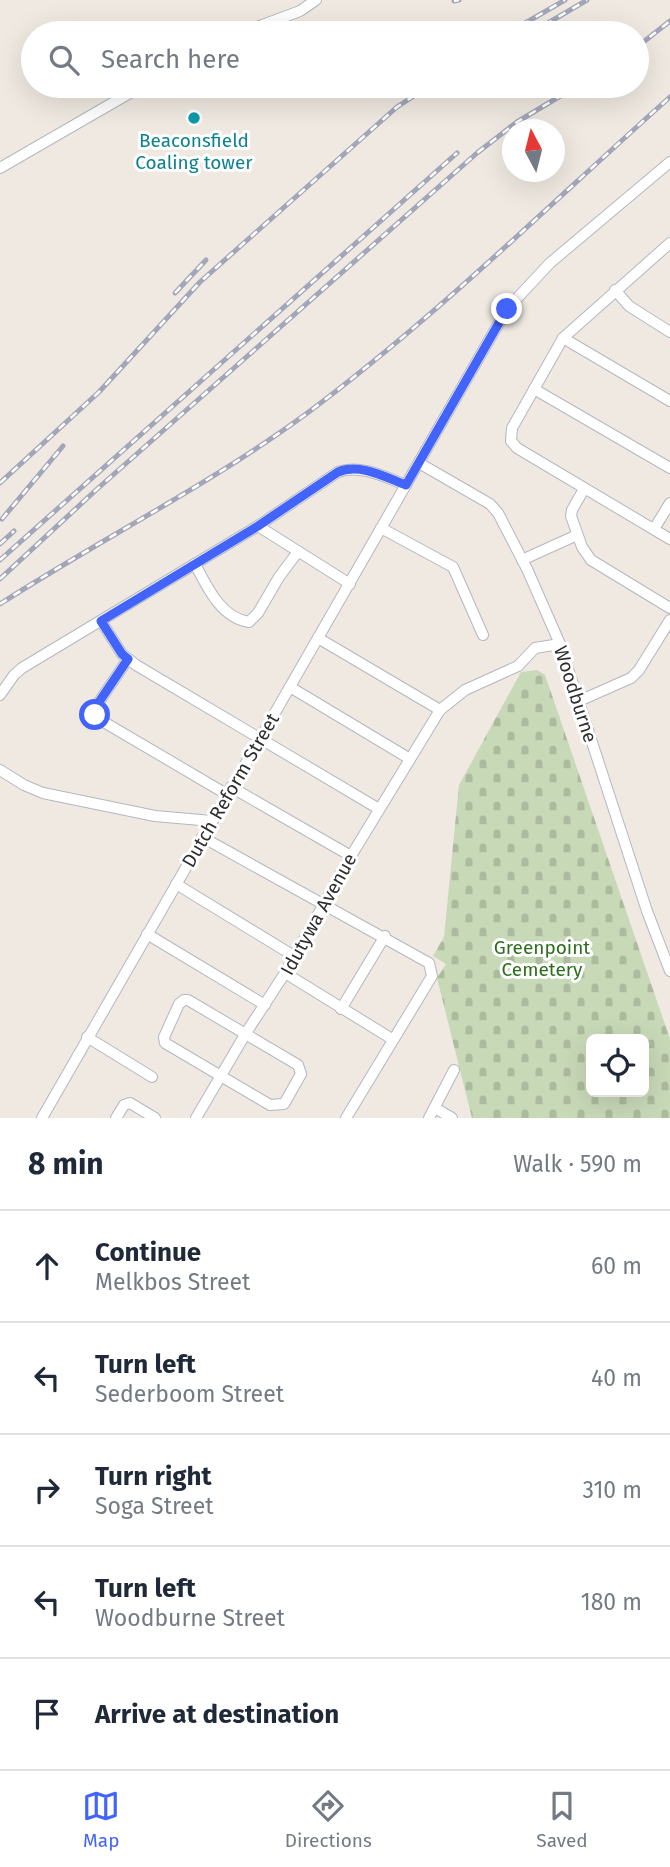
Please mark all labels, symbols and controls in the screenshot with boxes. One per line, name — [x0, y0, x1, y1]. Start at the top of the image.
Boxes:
search box — [21, 21, 649, 98]
icon: search — [45, 41, 83, 79]
text: Search here — [101, 44, 240, 75]
marker: Beaconsfield Coaling tower — [186, 110, 202, 126]
north arrow — [502, 119, 565, 182]
place label: Beaconsfield Coaling tower — [135, 129, 253, 174]
route end — [491, 293, 522, 324]
street label: Woodburne — [549, 643, 602, 745]
route start — [79, 699, 110, 730]
street label: Dutch Reform Street — [177, 709, 284, 871]
street label: Idutywa Avenue — [275, 849, 361, 979]
park label: Greenpoint Cemetery — [494, 936, 590, 981]
map controls — [586, 1034, 649, 1097]
button: locate — [586, 1034, 649, 1097]
text: 8 min — [28, 1146, 104, 1182]
text: Walk · 590 m — [513, 1150, 642, 1178]
text: Continue — [95, 1237, 201, 1268]
icon: ahead — [28, 1247, 66, 1285]
text: 60 m — [591, 1252, 642, 1280]
text: Melkbos Street — [95, 1268, 250, 1296]
text: Turn left — [95, 1349, 196, 1380]
icon: left — [28, 1359, 66, 1397]
text: 40 m — [591, 1364, 642, 1392]
text: Sederboom Street — [95, 1380, 284, 1408]
text: Turn right — [95, 1461, 212, 1492]
icon: right — [28, 1471, 66, 1509]
text: 310 m — [582, 1476, 642, 1504]
text: Soga Street — [95, 1492, 214, 1520]
text: Turn left — [95, 1573, 196, 1604]
icon: left — [28, 1583, 66, 1621]
text: 180 m — [581, 1588, 642, 1616]
text: Woodburne Street — [95, 1604, 285, 1632]
icon: arrive — [28, 1695, 66, 1733]
text: Arrive at destination — [95, 1699, 339, 1730]
tab: Map — [82, 1787, 120, 1852]
tab: Directions — [285, 1787, 372, 1852]
tab: Saved — [536, 1787, 588, 1852]

